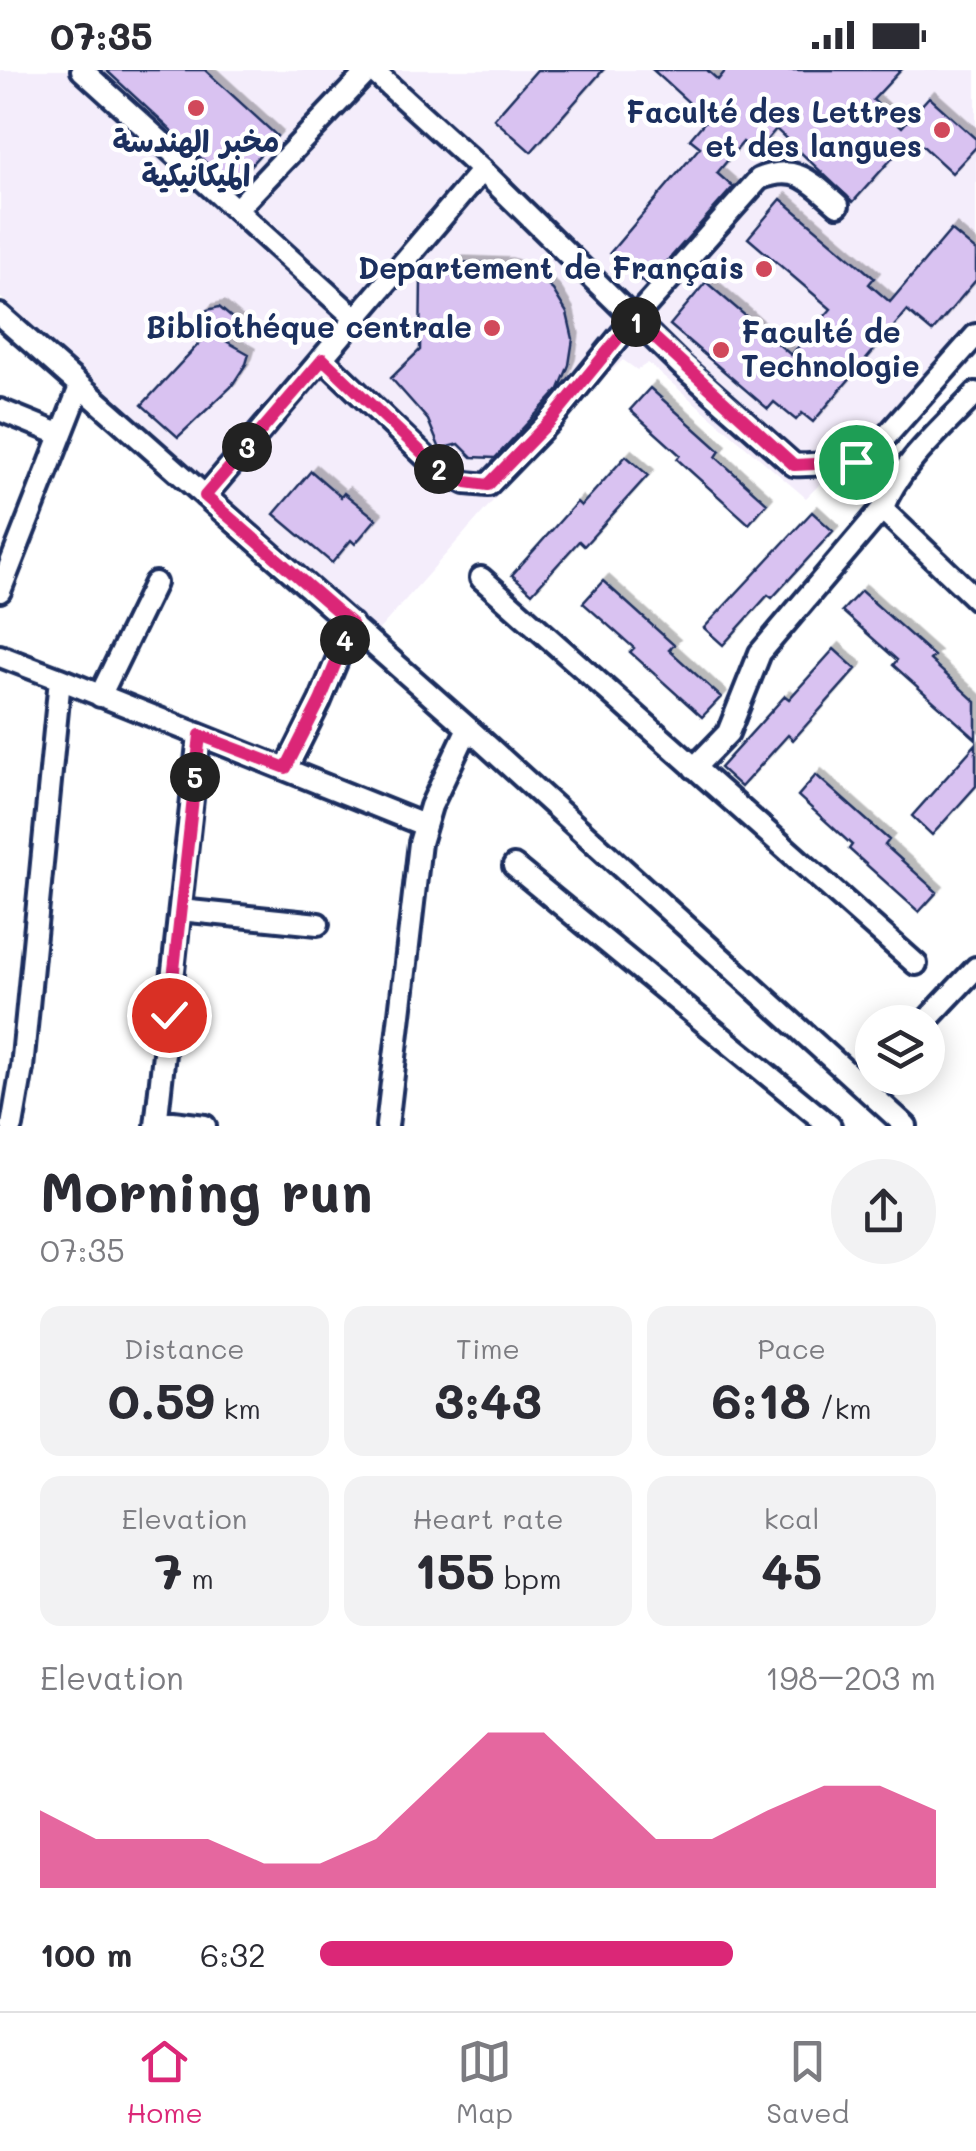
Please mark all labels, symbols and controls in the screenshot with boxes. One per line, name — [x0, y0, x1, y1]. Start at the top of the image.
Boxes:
text: 07:35 — [50, 10, 153, 60]
place label: Faculté des Lettres et des langues — [626, 91, 922, 165]
marker: مخبر الهندسة الميكانيكية — [185, 97, 207, 119]
marker: Faculté des Lettres et des langues — [931, 119, 953, 141]
place label: مخبر الهندسة الميكانيكية — [113, 120, 279, 194]
place label: Departement de Français — [358, 247, 744, 287]
marker: Departement de Français — [753, 258, 775, 280]
pin: 1 — [611, 297, 661, 347]
text: 1 — [630, 304, 642, 340]
place label: Bibliothéque centrale — [146, 306, 472, 346]
place label: Faculté de Technologie — [741, 311, 920, 385]
marker: Bibliothéque centrale — [481, 317, 503, 339]
marker: Faculté de Technologie — [710, 339, 732, 361]
pin — [814, 420, 899, 505]
pin: 3 — [222, 422, 272, 472]
text: 3 — [239, 429, 255, 465]
icon: arrive — [829, 435, 884, 490]
pin: 2 — [414, 444, 464, 494]
text: 2 — [431, 451, 447, 487]
pin: 4 — [320, 615, 370, 665]
text: 4 — [336, 622, 354, 658]
pin: 5 — [170, 752, 220, 802]
text: 5 — [187, 759, 203, 795]
pin — [127, 973, 212, 1058]
icon: check — [142, 988, 197, 1043]
map controls — [855, 1005, 945, 1095]
button: layers — [855, 1005, 945, 1095]
text: Morning run — [40, 1154, 373, 1226]
button: share — [831, 1159, 936, 1264]
text: 07:35 — [40, 1228, 125, 1270]
text: Distance — [124, 1330, 245, 1366]
text: Time — [456, 1330, 520, 1366]
text: Pace — [757, 1330, 826, 1366]
text: 0.59 — [108, 1366, 215, 1432]
text: 3:43 — [434, 1366, 542, 1432]
text: 6:18 — [712, 1366, 811, 1432]
text: km — [215, 1390, 261, 1426]
text: /km — [811, 1390, 872, 1426]
text: Elevation — [121, 1500, 247, 1536]
text: Heart rate — [412, 1500, 564, 1536]
text: kcal — [764, 1500, 820, 1536]
text: 7 — [155, 1536, 183, 1602]
text: 155 — [415, 1536, 495, 1602]
text: 45 — [761, 1536, 822, 1602]
text: m — [183, 1560, 214, 1596]
text: bpm — [495, 1560, 561, 1596]
text: Elevation — [40, 1656, 184, 1698]
text: 198–203 m — [765, 1656, 936, 1698]
text: 100 m — [40, 1933, 132, 1975]
text: 6:32 — [200, 1933, 266, 1975]
tab: Home — [127, 2034, 203, 2130]
tab: Map — [456, 2034, 513, 2130]
tab: Saved — [766, 2034, 849, 2130]

